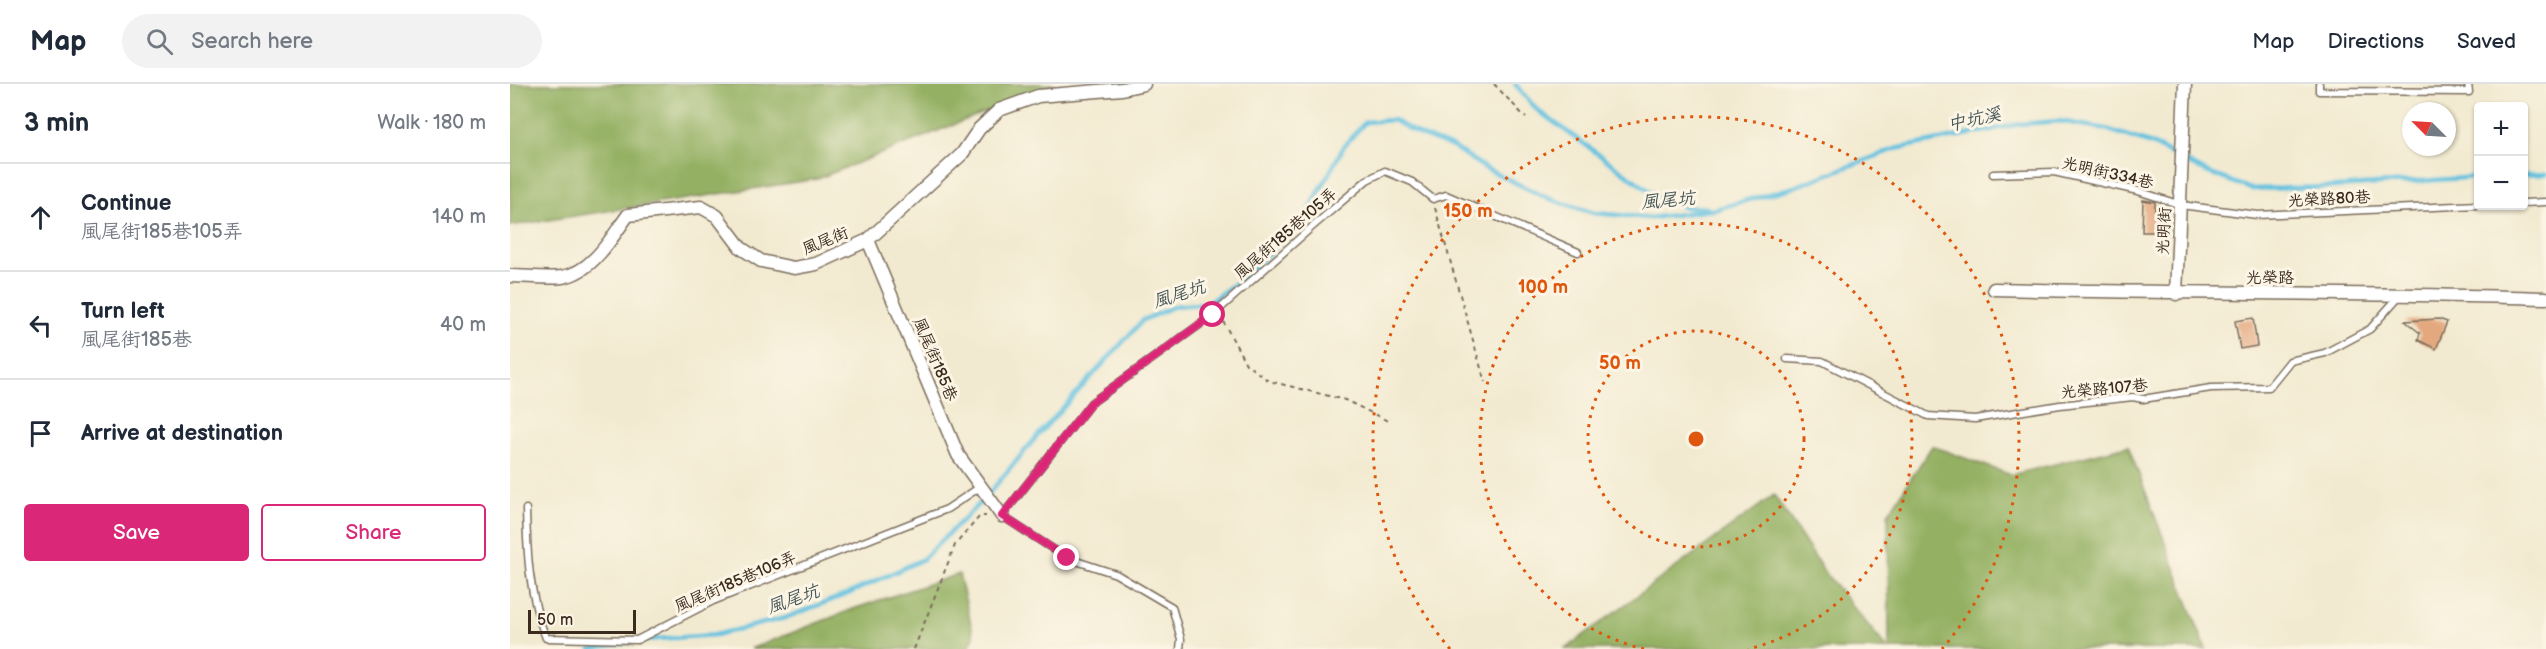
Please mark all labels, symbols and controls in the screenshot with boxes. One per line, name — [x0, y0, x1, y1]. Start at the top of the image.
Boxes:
search box — [122, 14, 542, 68]
text: Map — [30, 25, 86, 58]
icon: search — [143, 25, 176, 58]
text: Search here — [191, 28, 313, 55]
text: Map — [2252, 29, 2295, 54]
text: Directions — [2328, 29, 2424, 54]
text: Saved — [2457, 29, 2516, 54]
north arrow — [2402, 102, 2456, 156]
map controls — [2474, 102, 2528, 210]
button: + — [2474, 102, 2528, 156]
water label: 中坑溪 — [1946, 103, 2004, 135]
text: 3 min — [24, 108, 89, 139]
text: Walk · 180 m — [377, 111, 486, 135]
street label: 光明街334巷 — [2060, 154, 2155, 193]
button: − — [2474, 156, 2528, 210]
street label: 風尾街185巷105弄 — [1231, 184, 1341, 284]
water label: 風尾坑 — [1640, 188, 1698, 213]
street label: 光榮路80巷 — [2287, 188, 2371, 211]
text: Continue — [81, 190, 171, 217]
icon: ahead — [24, 201, 57, 234]
text: 150 m — [1443, 201, 1493, 222]
text: 140 m — [432, 205, 486, 229]
street label: 光明街 — [2154, 207, 2175, 256]
text: 風尾街185巷105弄 — [81, 220, 243, 244]
street label: 風尾街 — [800, 224, 851, 259]
street label: 光榮路 — [2246, 269, 2294, 288]
water label: 風尾坑 — [1150, 276, 1210, 312]
text: 100 m — [1518, 277, 1568, 298]
text: Turn left — [81, 298, 165, 325]
route start — [1199, 301, 1225, 327]
icon: left — [24, 309, 57, 342]
text: 40 m — [440, 313, 486, 337]
street label: 風尾街185巷 — [909, 315, 961, 404]
text: 風尾街185巷 — [81, 328, 192, 352]
text: 50 m — [1599, 353, 1641, 374]
street label: 光榮路107巷 — [2060, 376, 2149, 403]
icon: arrive — [24, 417, 57, 450]
text: Arrive at destination — [81, 420, 283, 447]
centre of rings — [1686, 429, 1706, 449]
button: Save — [24, 504, 249, 561]
button: Share — [261, 504, 486, 561]
route end — [1053, 544, 1079, 570]
street label: 風尾街185巷106弄 — [672, 548, 799, 617]
water label: 風尾坑 — [764, 580, 824, 618]
scale bar — [528, 607, 636, 634]
text: 50 m — [537, 611, 573, 630]

